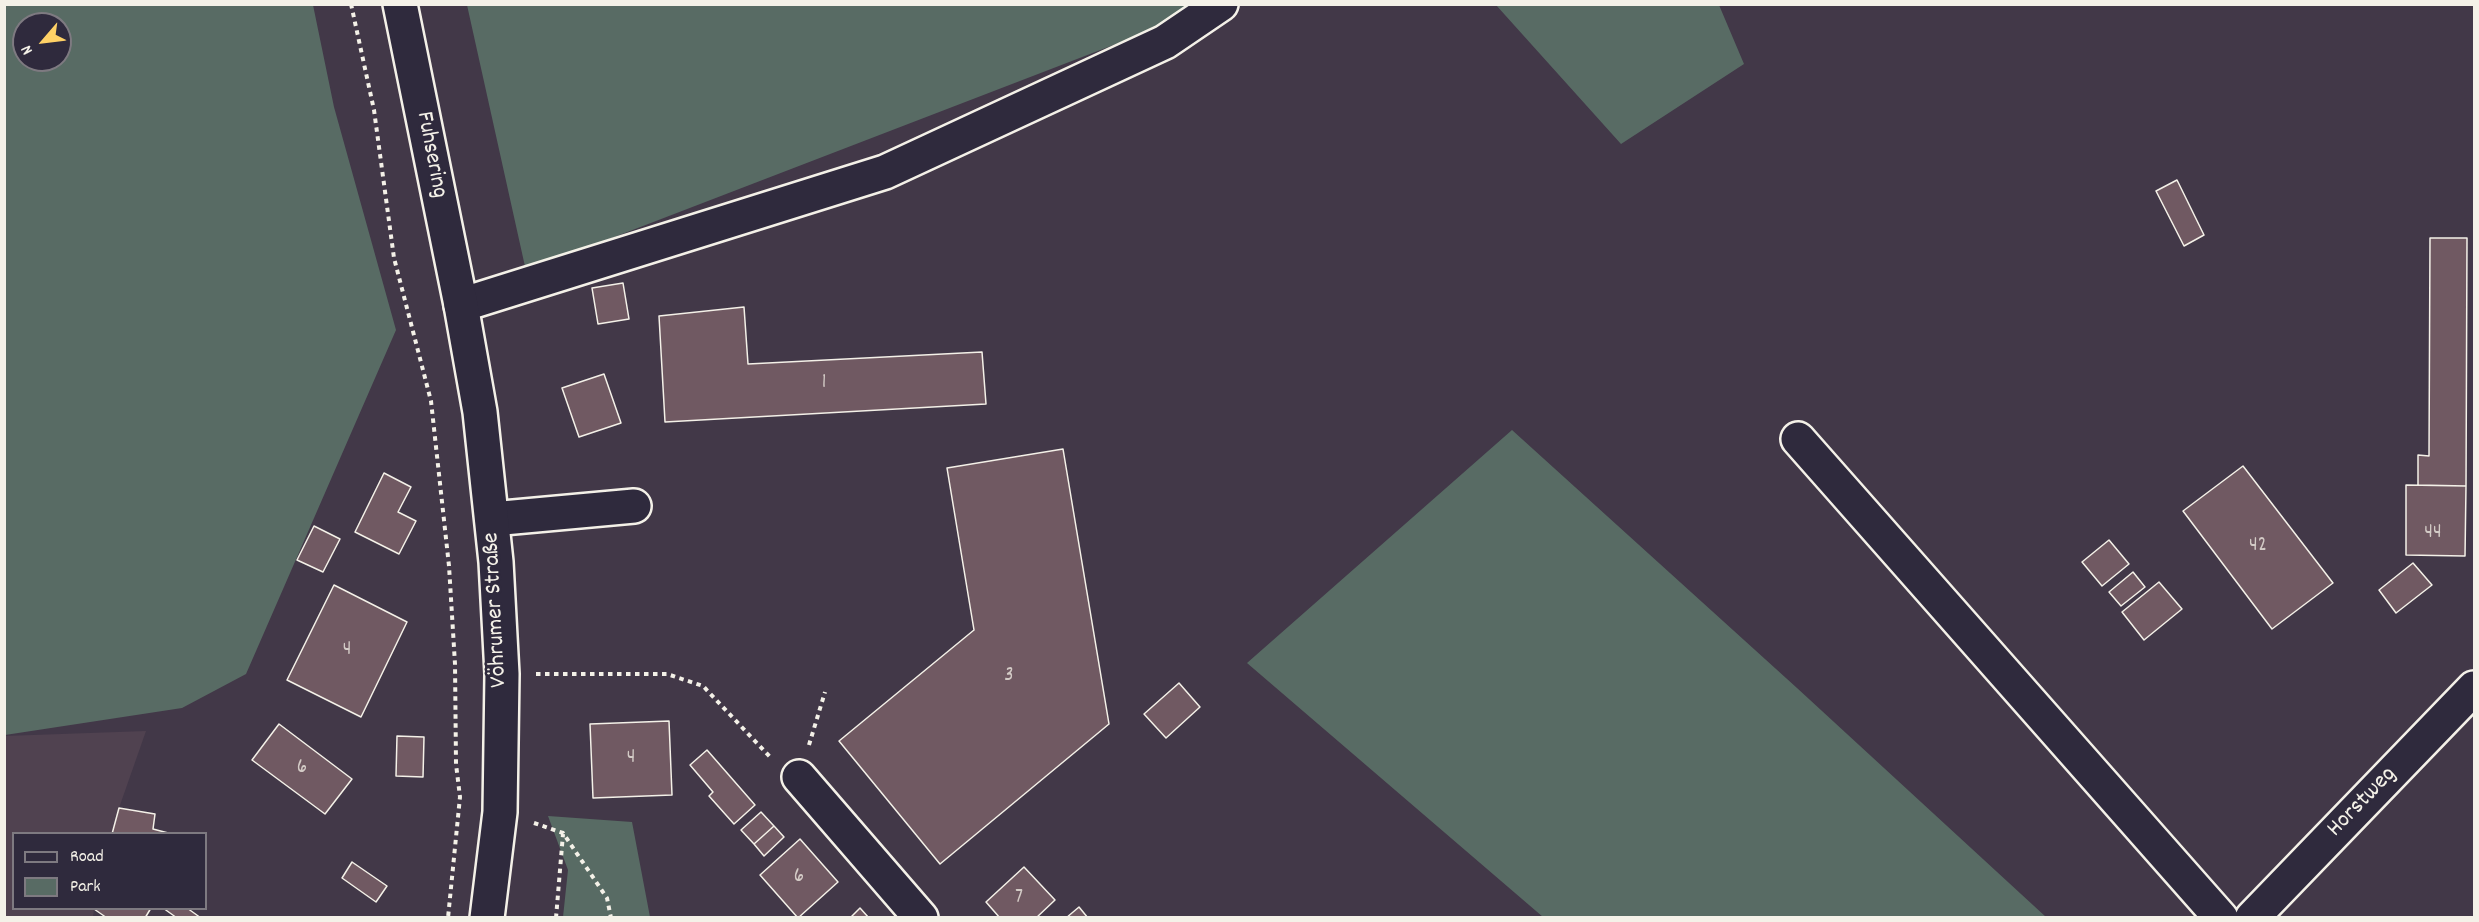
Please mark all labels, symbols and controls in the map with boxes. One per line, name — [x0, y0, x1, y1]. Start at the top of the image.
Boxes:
north arrow — [12, 12, 72, 72]
text: N — [15, 41, 39, 59]
street label: Fuhsering — [408, 109, 452, 201]
house number: 1 — [822, 371, 826, 397]
house number: 44 — [2424, 521, 2442, 547]
street label: Vöhrumer Straße — [479, 532, 515, 688]
house number: 42 — [2249, 534, 2267, 560]
house number: 4 — [343, 638, 351, 664]
house number: 3 — [1004, 664, 1014, 690]
house number: 4 — [627, 746, 635, 772]
house number: 6 — [297, 756, 307, 782]
street label: Horstweg — [2322, 762, 2404, 844]
legend — [12, 832, 207, 910]
text: Road — [70, 845, 104, 870]
house number: 6 — [794, 865, 804, 891]
text: Park — [70, 875, 101, 900]
house number: 7 — [1015, 886, 1023, 912]

